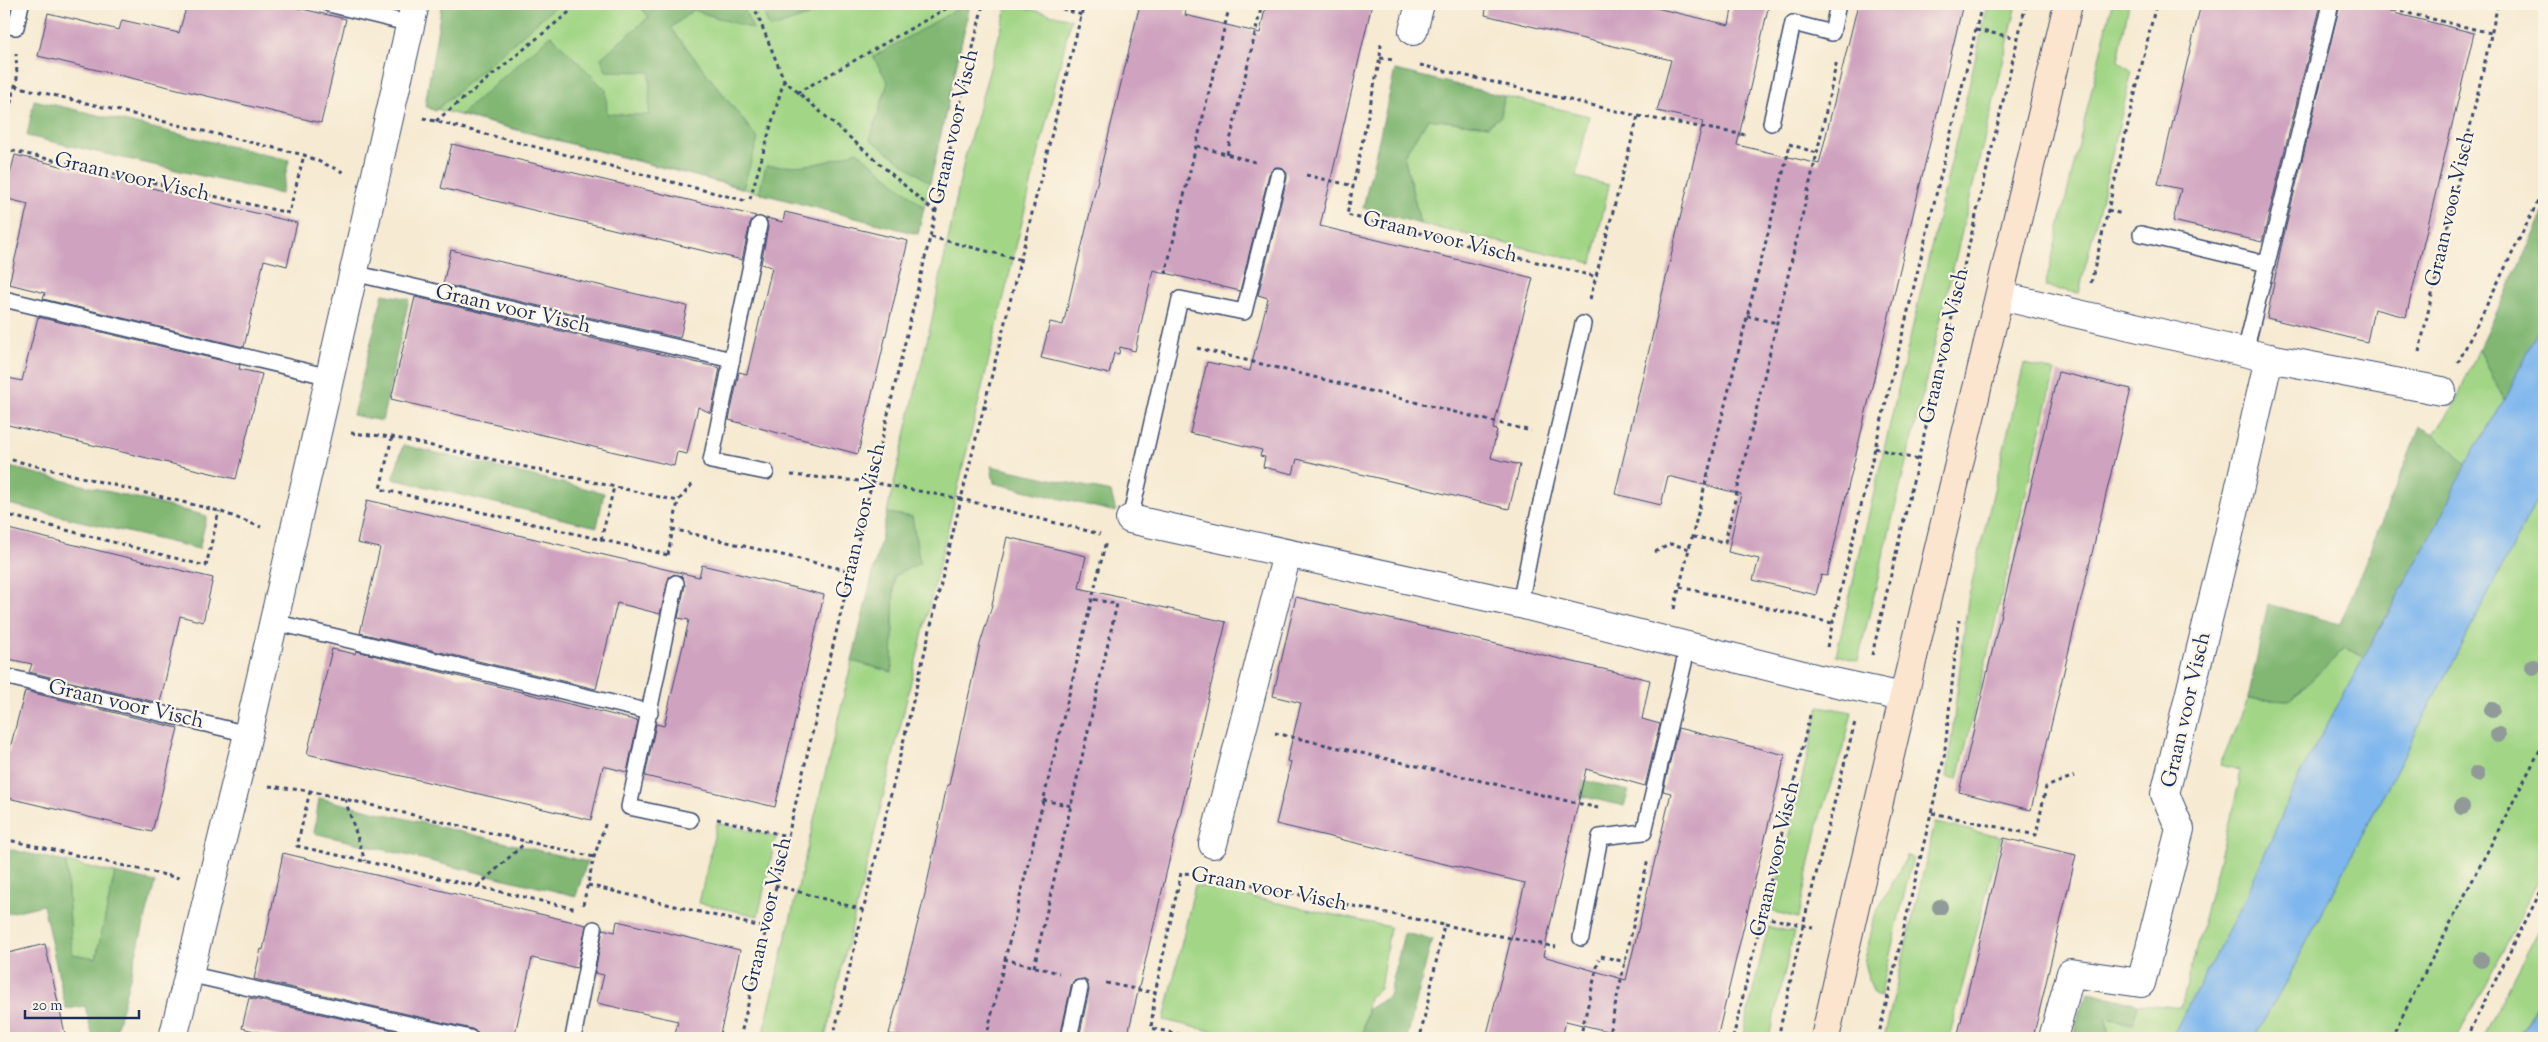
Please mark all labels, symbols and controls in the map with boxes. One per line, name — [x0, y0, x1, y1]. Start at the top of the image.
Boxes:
street label: Graan voor Visch — [923, 46, 987, 208]
street label: Graan voor Visch — [2419, 128, 2483, 290]
street label: Graan voor Visch — [51, 146, 213, 210]
street label: Graan voor Visch — [1359, 204, 1521, 272]
street label: Graan voor Visch — [1913, 265, 1977, 427]
street label: Graan voor Visch — [432, 278, 594, 342]
street label: Graan voor Visch — [830, 440, 894, 602]
street label: Graan voor Visch — [2155, 629, 2219, 791]
street label: Graan voor Visch — [45, 673, 207, 737]
street label: Graan voor Visch — [1744, 778, 1808, 940]
street label: Graan voor Visch — [736, 834, 800, 996]
street label: Graan voor Visch — [1188, 860, 1350, 920]
scale bar — [25, 987, 139, 1019]
text: 20 m — [32, 996, 63, 1017]

